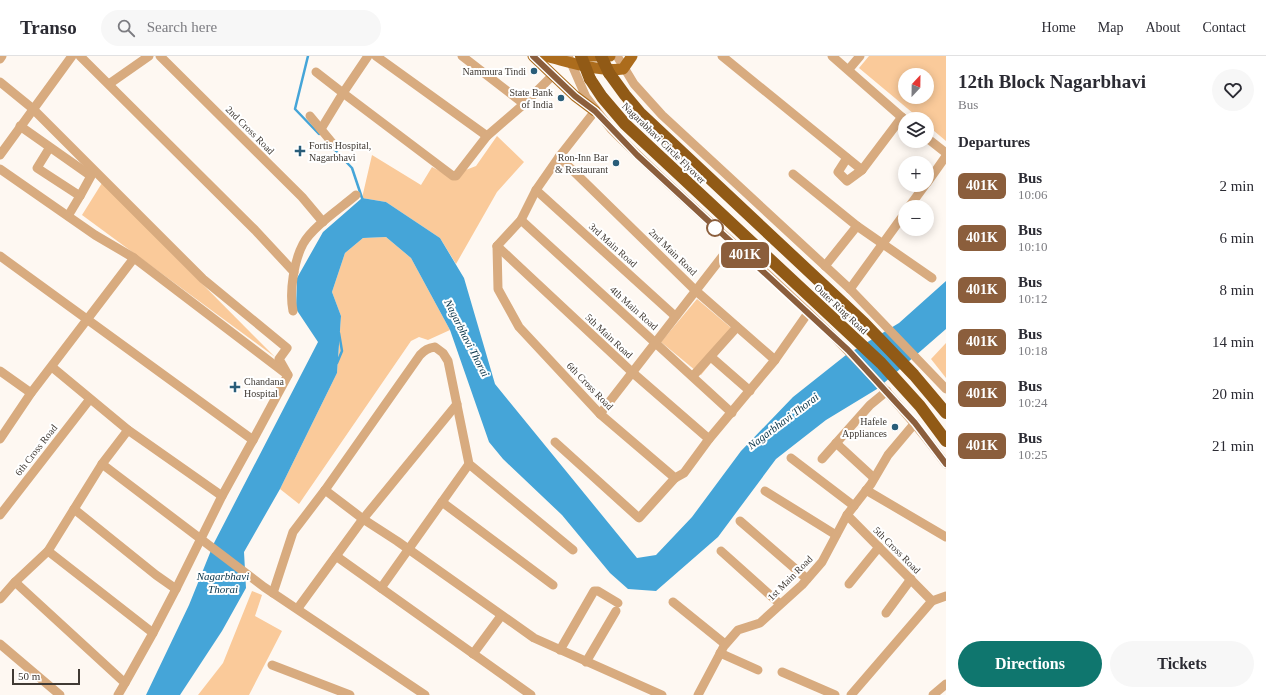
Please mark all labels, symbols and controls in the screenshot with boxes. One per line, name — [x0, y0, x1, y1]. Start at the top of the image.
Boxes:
search box — [101, 10, 381, 46]
text: Transo — [20, 17, 77, 38]
icon: search — [115, 17, 137, 39]
text: Search here — [147, 19, 217, 35]
text: Home — [1042, 20, 1076, 35]
text: Map — [1098, 20, 1123, 35]
text: About — [1145, 20, 1180, 35]
text: Contact — [1202, 20, 1246, 35]
place label: Nammura Tindi — [462, 66, 526, 77]
marker: Nammura Tindi — [529, 66, 539, 76]
north arrow — [898, 68, 934, 104]
map controls — [898, 68, 934, 236]
button: heart — [1212, 69, 1254, 111]
text: 12th Block Nagarbhavi — [958, 71, 1146, 92]
place label: State Bank of India — [509, 87, 554, 110]
marker: State Bank of India — [556, 93, 566, 103]
text: Bus — [958, 97, 978, 112]
street label: Nagarabhavi Circle Flyover — [620, 100, 708, 186]
street label: 2nd Cross Road — [224, 104, 276, 156]
button: layers — [898, 112, 934, 148]
text: Departures — [958, 134, 1030, 150]
place label: Fortis Hospital, Nagarbhavi — [309, 140, 371, 163]
marker: Fortis Hospital, Nagarbhavi — [294, 145, 306, 157]
place label: Ron-Inn Bar & Restaurant — [555, 152, 609, 175]
button: + — [898, 156, 934, 192]
marker: Ron-Inn Bar & Restaurant — [611, 158, 621, 168]
text: Bus — [1018, 170, 1042, 186]
text: 401K — [966, 178, 998, 193]
text: 2 min — [1219, 178, 1254, 194]
text: 10:06 — [1018, 187, 1048, 202]
button: − — [898, 200, 934, 236]
unlabelled marker — [706, 219, 724, 237]
street label: 3rd Main Road — [587, 221, 639, 269]
text: Bus — [1018, 222, 1042, 238]
street label: 2nd Main Road — [647, 226, 699, 278]
text: 401K — [966, 230, 998, 245]
text: 6 min — [1219, 230, 1254, 246]
text: 10:10 — [1018, 239, 1048, 254]
line badge: 401K — [717, 242, 773, 268]
text: 401K — [729, 247, 761, 262]
text: Bus — [1018, 274, 1042, 290]
street label: Outer Ring Road — [812, 282, 870, 336]
text: 401K — [966, 282, 998, 297]
text: 8 min — [1219, 282, 1254, 298]
street label: 4th Main Road — [608, 284, 660, 332]
text: 10:12 — [1018, 291, 1048, 306]
water label: Nagarbhavi Thorai — [442, 296, 492, 379]
street label: 5th Main Road — [583, 312, 635, 360]
text: Bus — [1018, 326, 1042, 342]
text: 401K — [966, 334, 998, 349]
text: 14 min — [1212, 334, 1254, 350]
text: 10:18 — [1018, 343, 1048, 358]
street label: 6th Cross Road — [565, 360, 615, 412]
place label: Chandana Hospital — [244, 376, 285, 399]
text: Bus — [1018, 378, 1042, 394]
marker: Chandana Hospital — [229, 381, 241, 393]
text: 401K — [966, 386, 998, 401]
text: 20 min — [1212, 386, 1254, 402]
water label: Nagarbhavi Thorai — [745, 391, 821, 452]
text: 10:24 — [1018, 395, 1048, 410]
place label: Hafele Appliances — [842, 416, 888, 439]
street label: 6th Cross Road — [13, 422, 59, 478]
marker: Hafele Appliances — [890, 422, 900, 432]
text: Bus — [1018, 430, 1042, 446]
text: 401K — [966, 438, 998, 453]
text: 21 min — [1212, 438, 1254, 454]
text: 10:25 — [1018, 447, 1048, 462]
street label: 5th Cross Road — [871, 524, 923, 576]
street label: 1st Main Road — [765, 553, 815, 603]
water label: Nagarbhavi Thorai — [196, 570, 249, 595]
button: Directions — [958, 641, 1102, 687]
button: Tickets — [1110, 641, 1254, 687]
scale bar — [12, 667, 80, 686]
text: 50 m — [18, 670, 40, 682]

